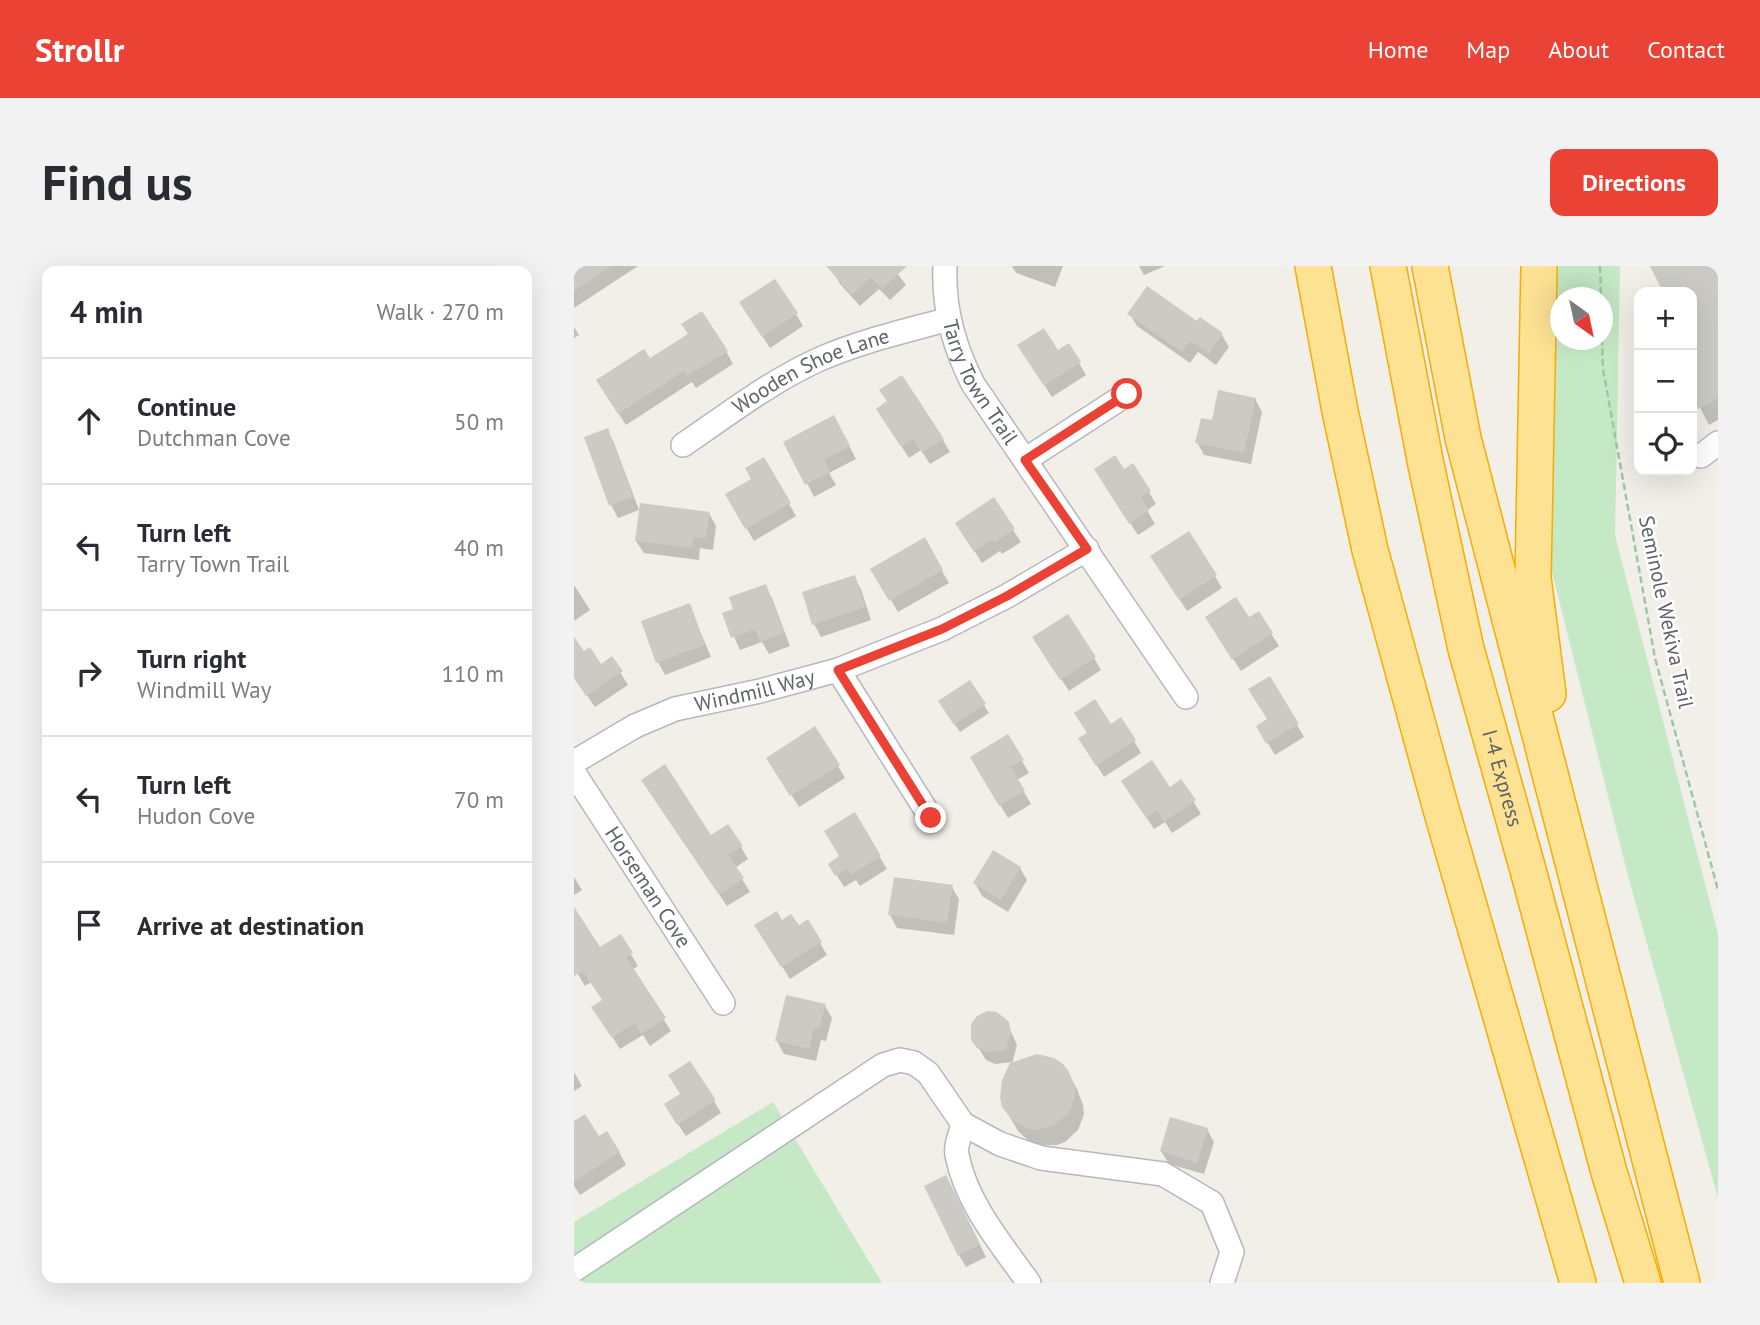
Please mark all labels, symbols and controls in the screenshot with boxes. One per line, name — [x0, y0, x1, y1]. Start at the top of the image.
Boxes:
text: Strollr — [35, 28, 124, 71]
text: Home — [1368, 34, 1428, 65]
text: Map — [1466, 34, 1510, 65]
text: About — [1548, 34, 1609, 65]
text: Contact — [1647, 34, 1725, 65]
button: Directions — [1550, 149, 1718, 216]
text: Find us — [42, 150, 193, 214]
north arrow — [1550, 287, 1613, 350]
map controls — [1634, 287, 1697, 476]
button: + — [1634, 287, 1697, 350]
text: 4 min — [70, 292, 143, 331]
text: Walk · 270 m — [377, 297, 504, 326]
street label: Tarry Town Trail — [937, 317, 1024, 450]
street label: Wooden Shoe Lane — [727, 322, 892, 420]
button: − — [1634, 350, 1697, 413]
route start — [1111, 378, 1142, 409]
text: Continue — [137, 390, 236, 423]
icon: ahead — [70, 402, 108, 440]
text: 50 m — [454, 407, 504, 436]
button: locate — [1634, 413, 1697, 476]
text: Dutchman Cove — [137, 423, 291, 452]
street label: Seminole Wekiva Trail — [1633, 513, 1700, 711]
text: Turn left — [137, 516, 231, 549]
icon: left — [70, 528, 108, 566]
text: 40 m — [454, 533, 504, 562]
text: Tarry Town Trail — [137, 549, 289, 578]
text: Turn right — [137, 642, 246, 675]
icon: right — [70, 654, 108, 692]
text: 110 m — [442, 659, 504, 688]
street label: Windmill Way — [692, 663, 818, 718]
text: Windmill Way — [137, 675, 271, 704]
street label: I-4 Express — [1476, 726, 1529, 830]
text: Turn left — [137, 768, 231, 801]
icon: left — [70, 780, 108, 818]
text: 70 m — [454, 785, 504, 814]
text: Hudon Cove — [137, 801, 255, 830]
route end — [915, 802, 946, 833]
street label: Horseman Cove — [599, 821, 698, 953]
icon: arrive — [70, 906, 108, 944]
text: Arrive at destination — [137, 909, 364, 942]

